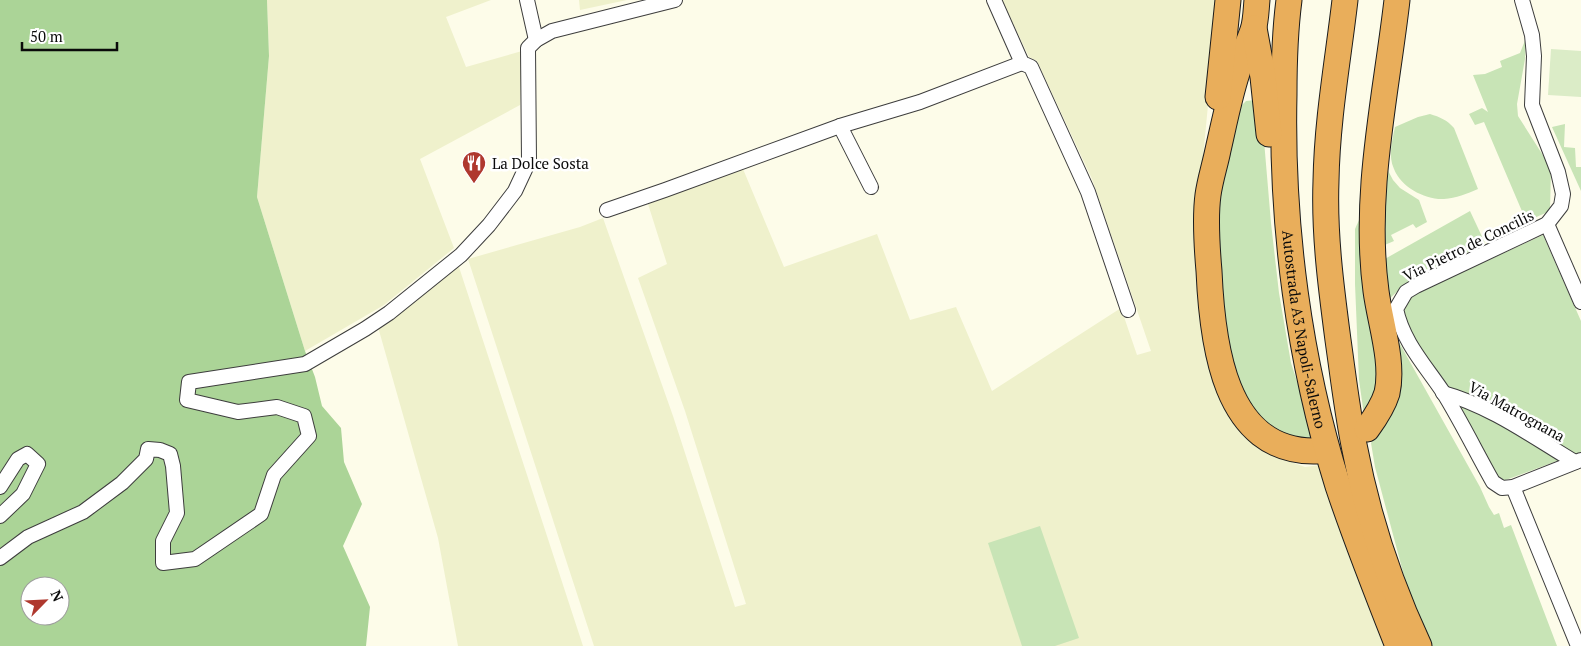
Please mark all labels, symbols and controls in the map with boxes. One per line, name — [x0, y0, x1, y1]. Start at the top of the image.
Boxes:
scale bar — [22, 20, 118, 52]
text: 50 m — [30, 26, 63, 46]
restaurant icon: La Dolce Sosta — [461, 150, 487, 184]
place label: La Dolce Sosta — [492, 153, 589, 173]
street label: Via Pietro de Concilis — [1399, 205, 1537, 285]
street label: Autostrada A3 Napoli-Salerno — [1278, 229, 1331, 431]
street label: Via Matrognana — [1465, 376, 1569, 446]
north arrow — [20, 576, 70, 626]
text: N — [46, 587, 68, 605]

